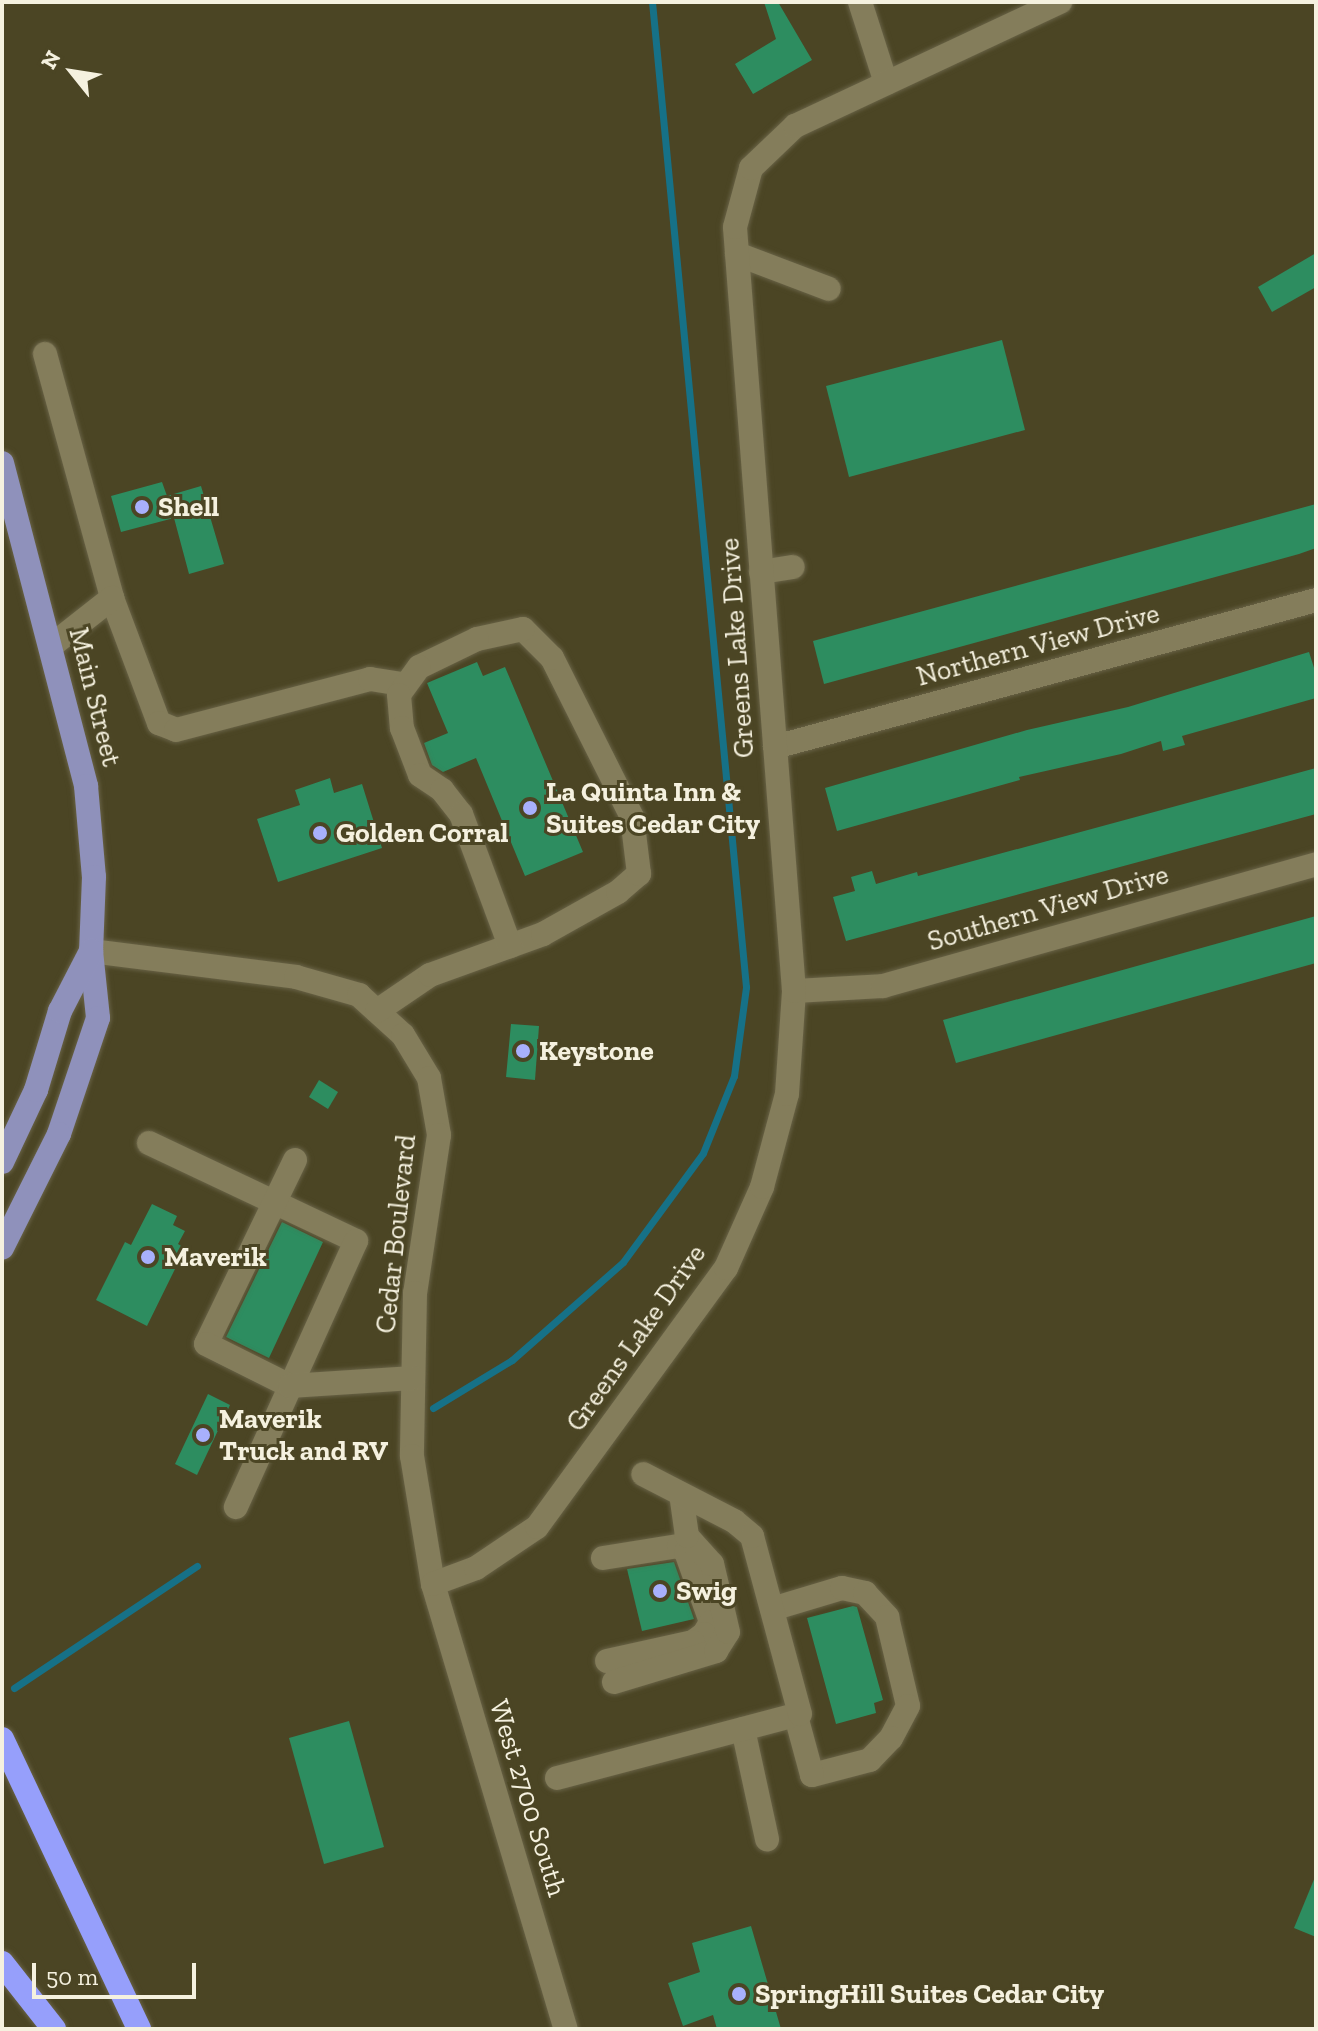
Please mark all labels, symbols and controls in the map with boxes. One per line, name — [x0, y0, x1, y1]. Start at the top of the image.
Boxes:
north arrow — [32, 32, 112, 112]
text: N — [35, 46, 67, 74]
place label: Shell — [158, 490, 219, 524]
marker: Shell — [133, 498, 151, 516]
street label: Greens Lake Drive — [713, 537, 761, 759]
street label: Northern View Drive — [912, 596, 1164, 694]
street label: Main Street — [62, 624, 128, 770]
place label: La Quinta Inn & Suites Cedar City — [546, 775, 761, 841]
marker: La Quinta Inn & Suites Cedar City — [521, 799, 539, 817]
place label: Golden Corral — [336, 816, 509, 850]
marker: Golden Corral — [311, 824, 329, 842]
street label: Southern View Drive — [923, 857, 1173, 959]
place label: Keystone — [539, 1034, 654, 1068]
marker: Keystone — [514, 1042, 532, 1060]
street label: Cedar Boulevard — [369, 1133, 423, 1335]
street label: Greens Lake Drive — [559, 1238, 713, 1438]
place label: Maverik — [164, 1240, 267, 1274]
marker: Maverik — [139, 1248, 157, 1266]
place label: Maverik Truck and RV — [219, 1402, 388, 1468]
marker: Maverik Truck and RV — [194, 1426, 212, 1444]
place label: Swig — [676, 1574, 737, 1608]
marker: Swig — [651, 1582, 669, 1600]
street label: West 2700 South — [482, 1695, 574, 1901]
scale bar — [36, 1947, 200, 1997]
text: 50 m — [46, 1962, 98, 1991]
place label: SpringHill Suites Cedar City — [755, 1977, 1105, 2011]
marker: SpringHill Suites Cedar City — [730, 1985, 748, 2003]

